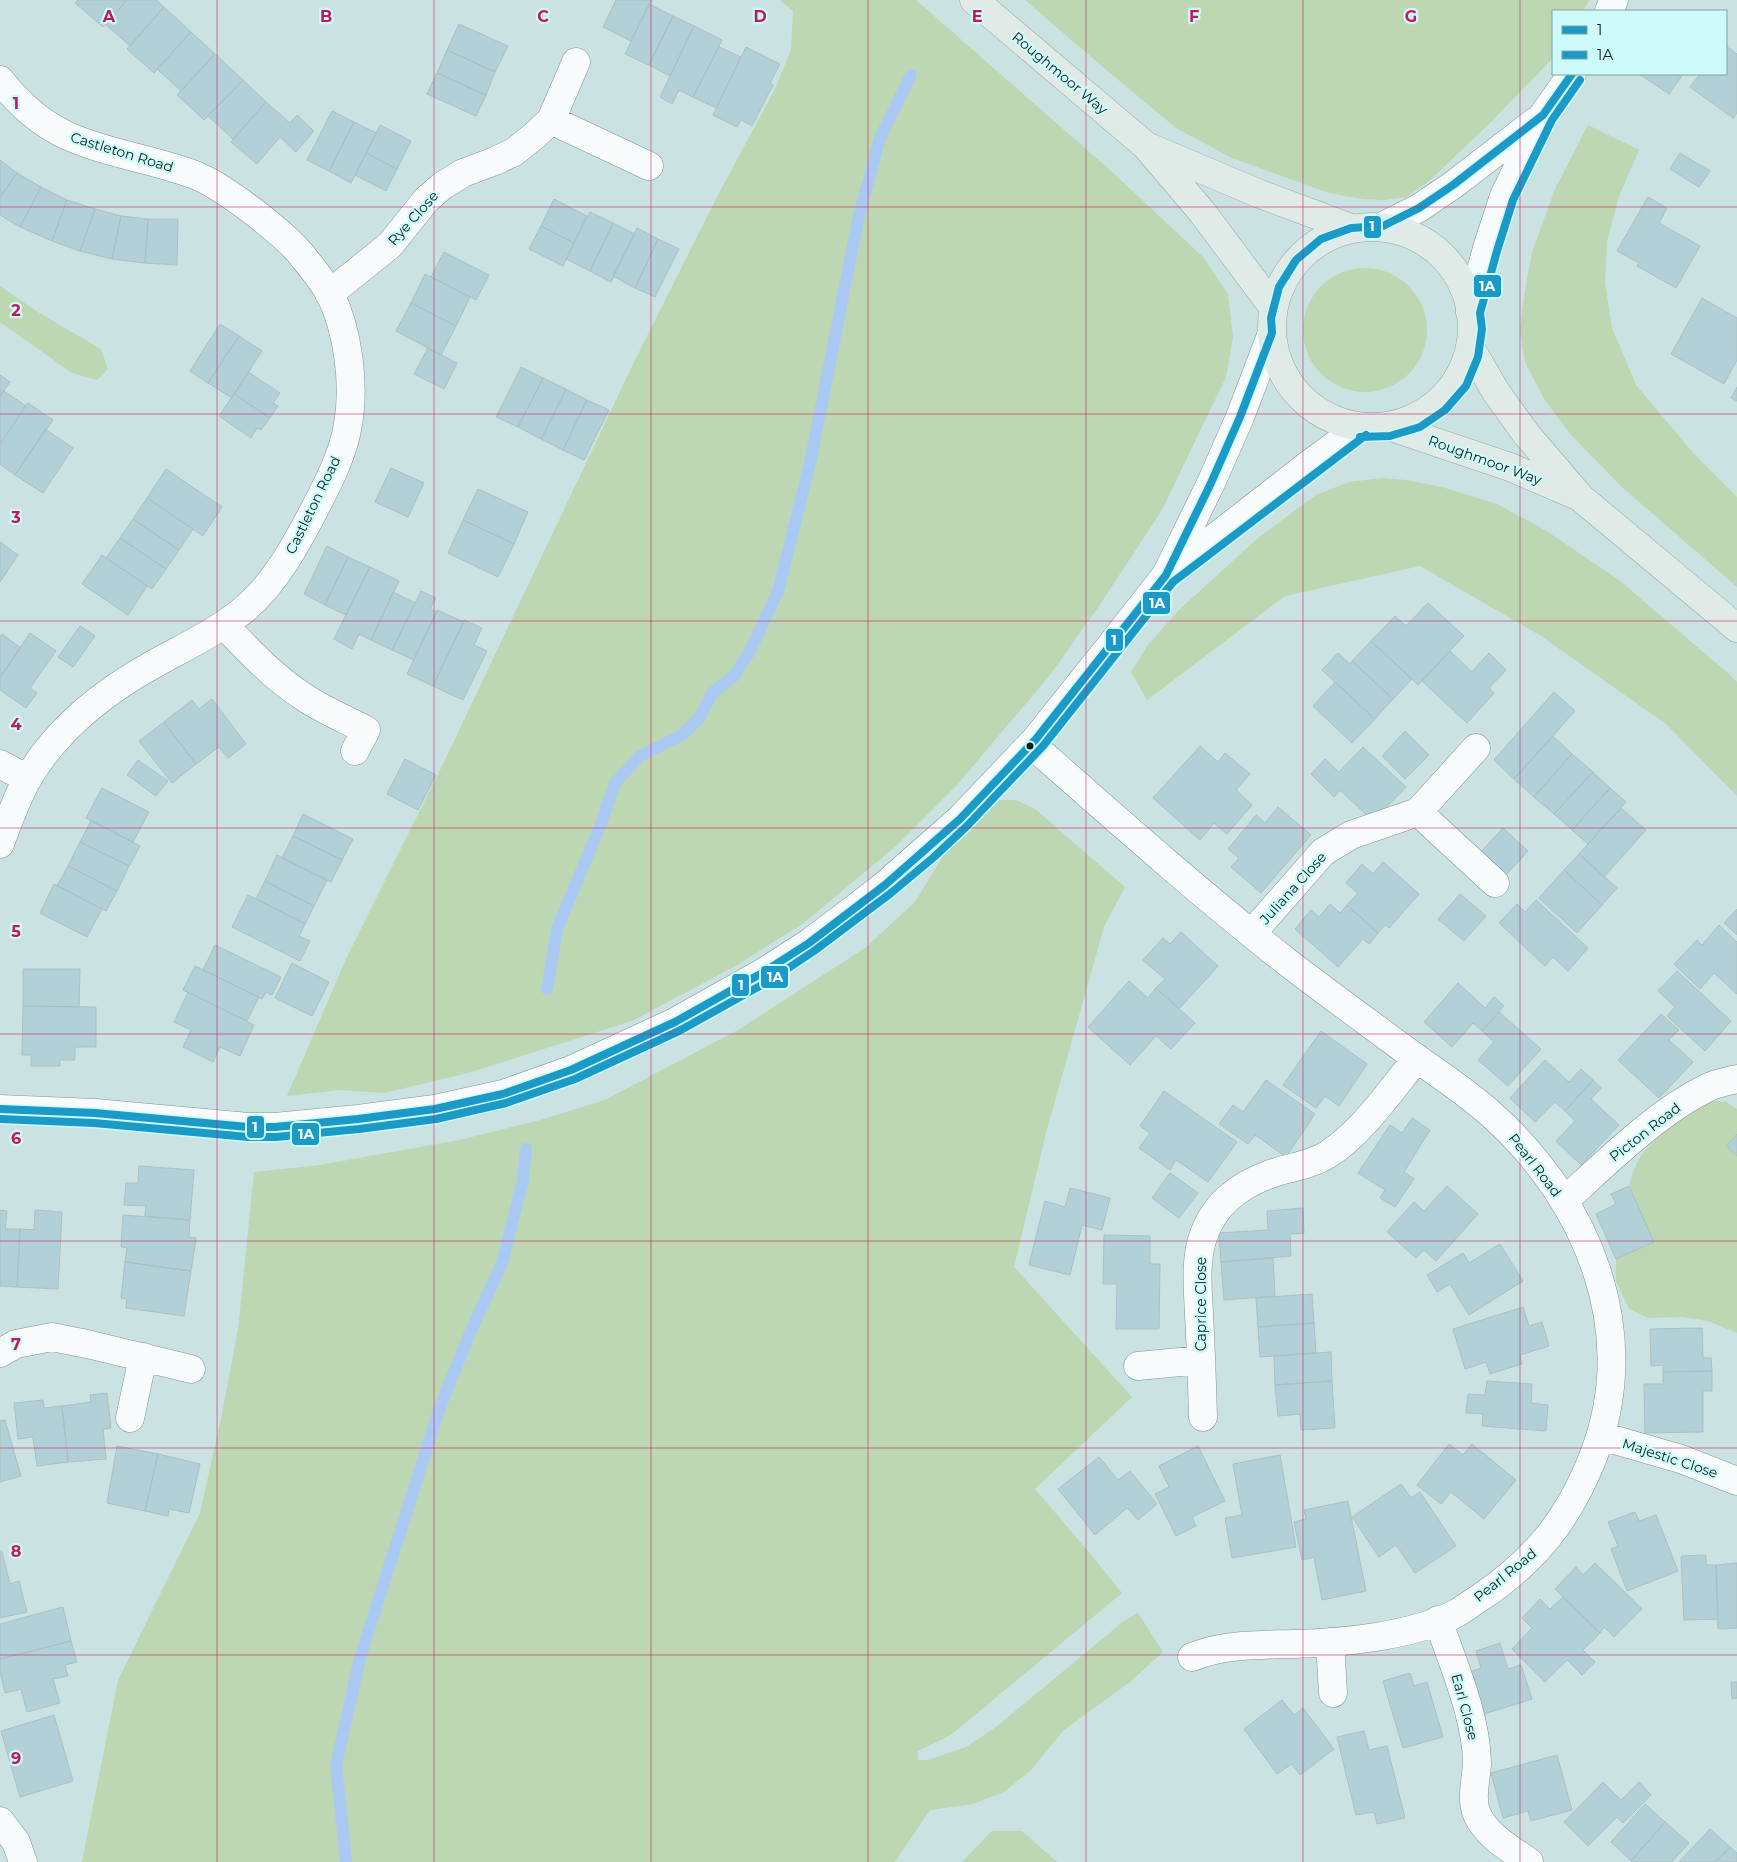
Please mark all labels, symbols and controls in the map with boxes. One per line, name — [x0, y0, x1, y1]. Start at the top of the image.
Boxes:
text: A — [102, 7, 116, 26]
text: B — [320, 7, 332, 26]
text: C — [537, 7, 549, 26]
text: D — [753, 7, 767, 26]
text: E — [972, 7, 982, 26]
text: F — [1189, 7, 1199, 26]
text: G — [1405, 7, 1417, 26]
legend — [1552, 10, 1727, 75]
text: 1 — [1597, 20, 1602, 39]
street label: Roughmoor Way — [1008, 28, 1112, 119]
text: 1A — [1597, 45, 1613, 64]
text: 1 — [13, 94, 19, 113]
street label: Castleton Road — [68, 128, 176, 176]
street label: Rye Close — [384, 187, 442, 249]
line badge: 1 — [1363, 215, 1382, 239]
text: 1 — [1369, 217, 1375, 235]
line badge: 1A — [1473, 274, 1502, 298]
text: 1A — [1479, 277, 1495, 295]
text: 2 — [11, 301, 21, 320]
street label: Roughmoor Way — [1426, 431, 1545, 489]
street label: Castleton Road — [282, 453, 344, 557]
text: 3 — [10, 508, 21, 527]
line badge: 1A — [1142, 591, 1171, 615]
text: 1A — [1149, 594, 1165, 612]
line badge: 1 — [1105, 628, 1124, 652]
text: 1 — [1111, 631, 1117, 649]
text: 4 — [10, 715, 22, 734]
unlabelled marker — [1025, 741, 1035, 751]
street label: Juliana Close — [1255, 848, 1330, 929]
text: 5 — [11, 922, 21, 941]
line badge: 1A — [760, 965, 789, 989]
text: 1A — [767, 968, 783, 986]
line badge: 1 — [731, 973, 750, 997]
text: 1 — [738, 976, 744, 994]
street label: Picton Road — [1606, 1099, 1684, 1165]
line badge: 1 — [246, 1115, 265, 1139]
text: 1 — [252, 1118, 258, 1136]
line badge: 1A — [291, 1122, 320, 1146]
text: 1A — [298, 1125, 314, 1143]
text: 6 — [11, 1129, 21, 1148]
street label: Pearl Road — [1505, 1130, 1565, 1200]
street label: Caprice Close — [1192, 1257, 1210, 1351]
text: 7 — [11, 1335, 21, 1354]
street label: Majestic Close — [1620, 1434, 1720, 1482]
text: 8 — [11, 1542, 21, 1561]
street label: Pearl Road — [1470, 1544, 1540, 1606]
street label: Earl Close — [1447, 1672, 1483, 1742]
text: 9 — [11, 1749, 21, 1768]

